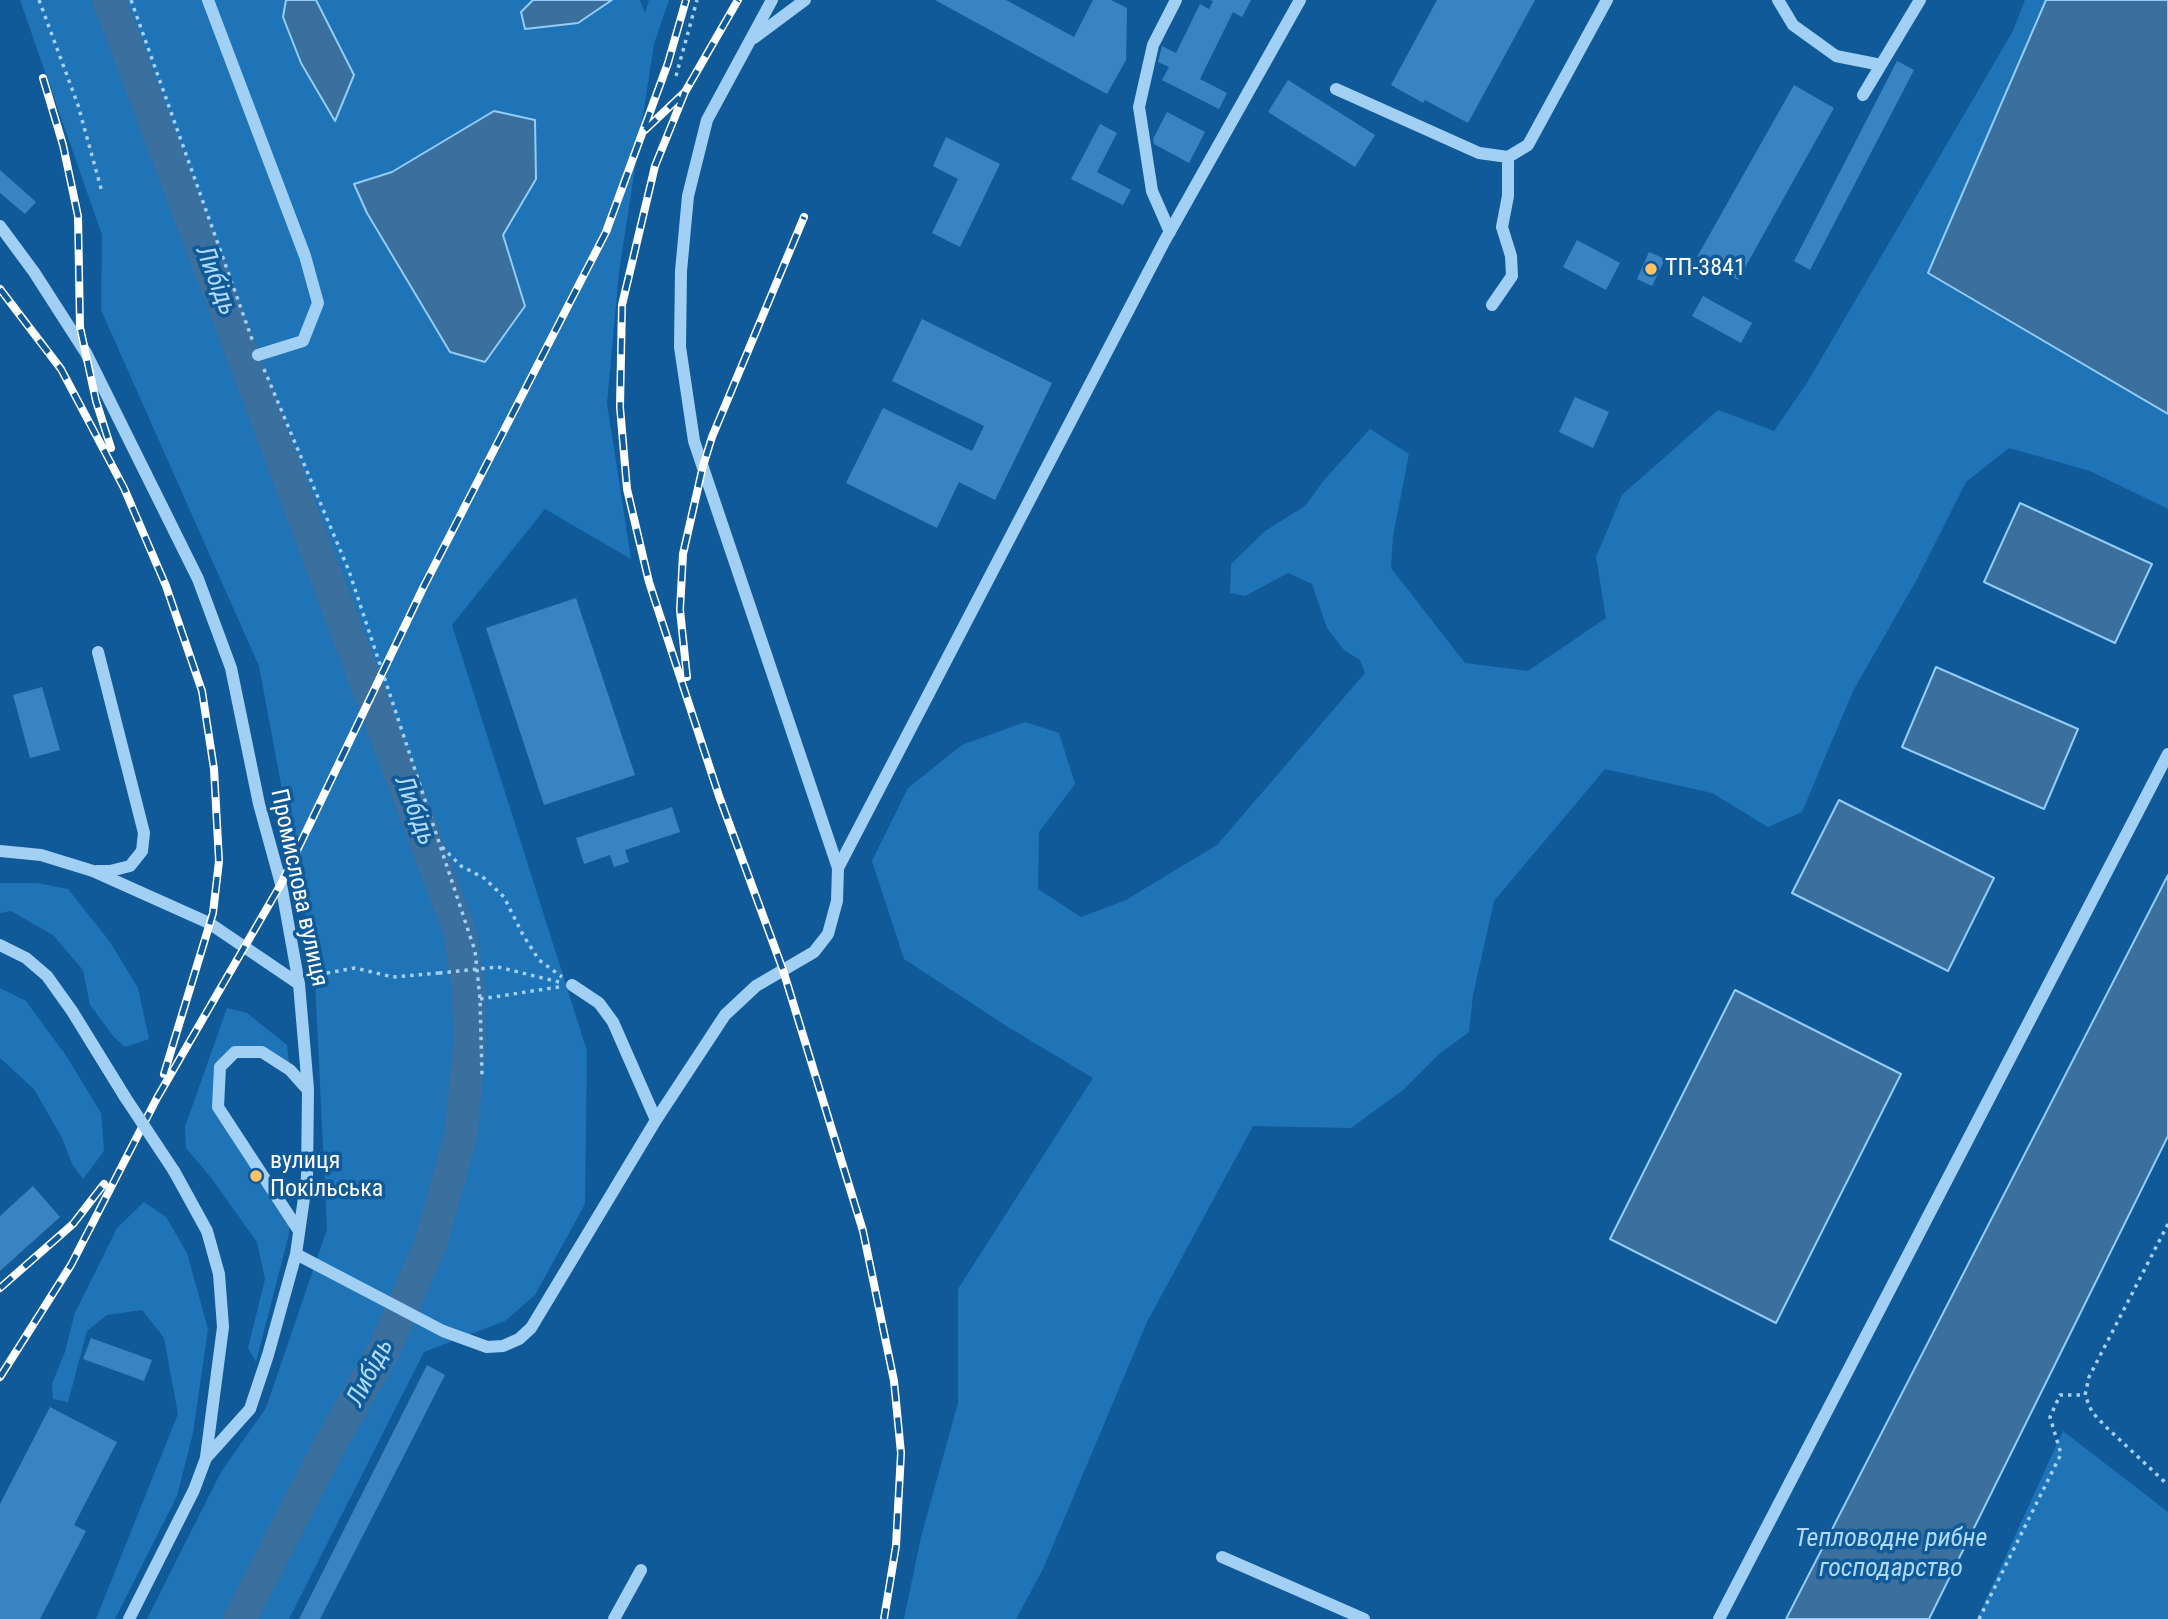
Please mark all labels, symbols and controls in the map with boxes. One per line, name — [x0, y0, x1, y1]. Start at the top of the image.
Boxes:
water label: Либідь — [188, 242, 242, 320]
place label: ТП-3841 — [1665, 255, 1746, 283]
marker: ТП-3841 — [1643, 261, 1659, 277]
water label: Либідь — [387, 772, 441, 850]
street label: Промислова вулиця — [263, 787, 333, 989]
place label: вулиця Покільська — [270, 1148, 383, 1204]
marker: вулиця Покільська — [248, 1168, 264, 1184]
water label: Либідь — [341, 1334, 401, 1412]
water label: Тепловодне рибне господарство — [1795, 1523, 1987, 1584]

